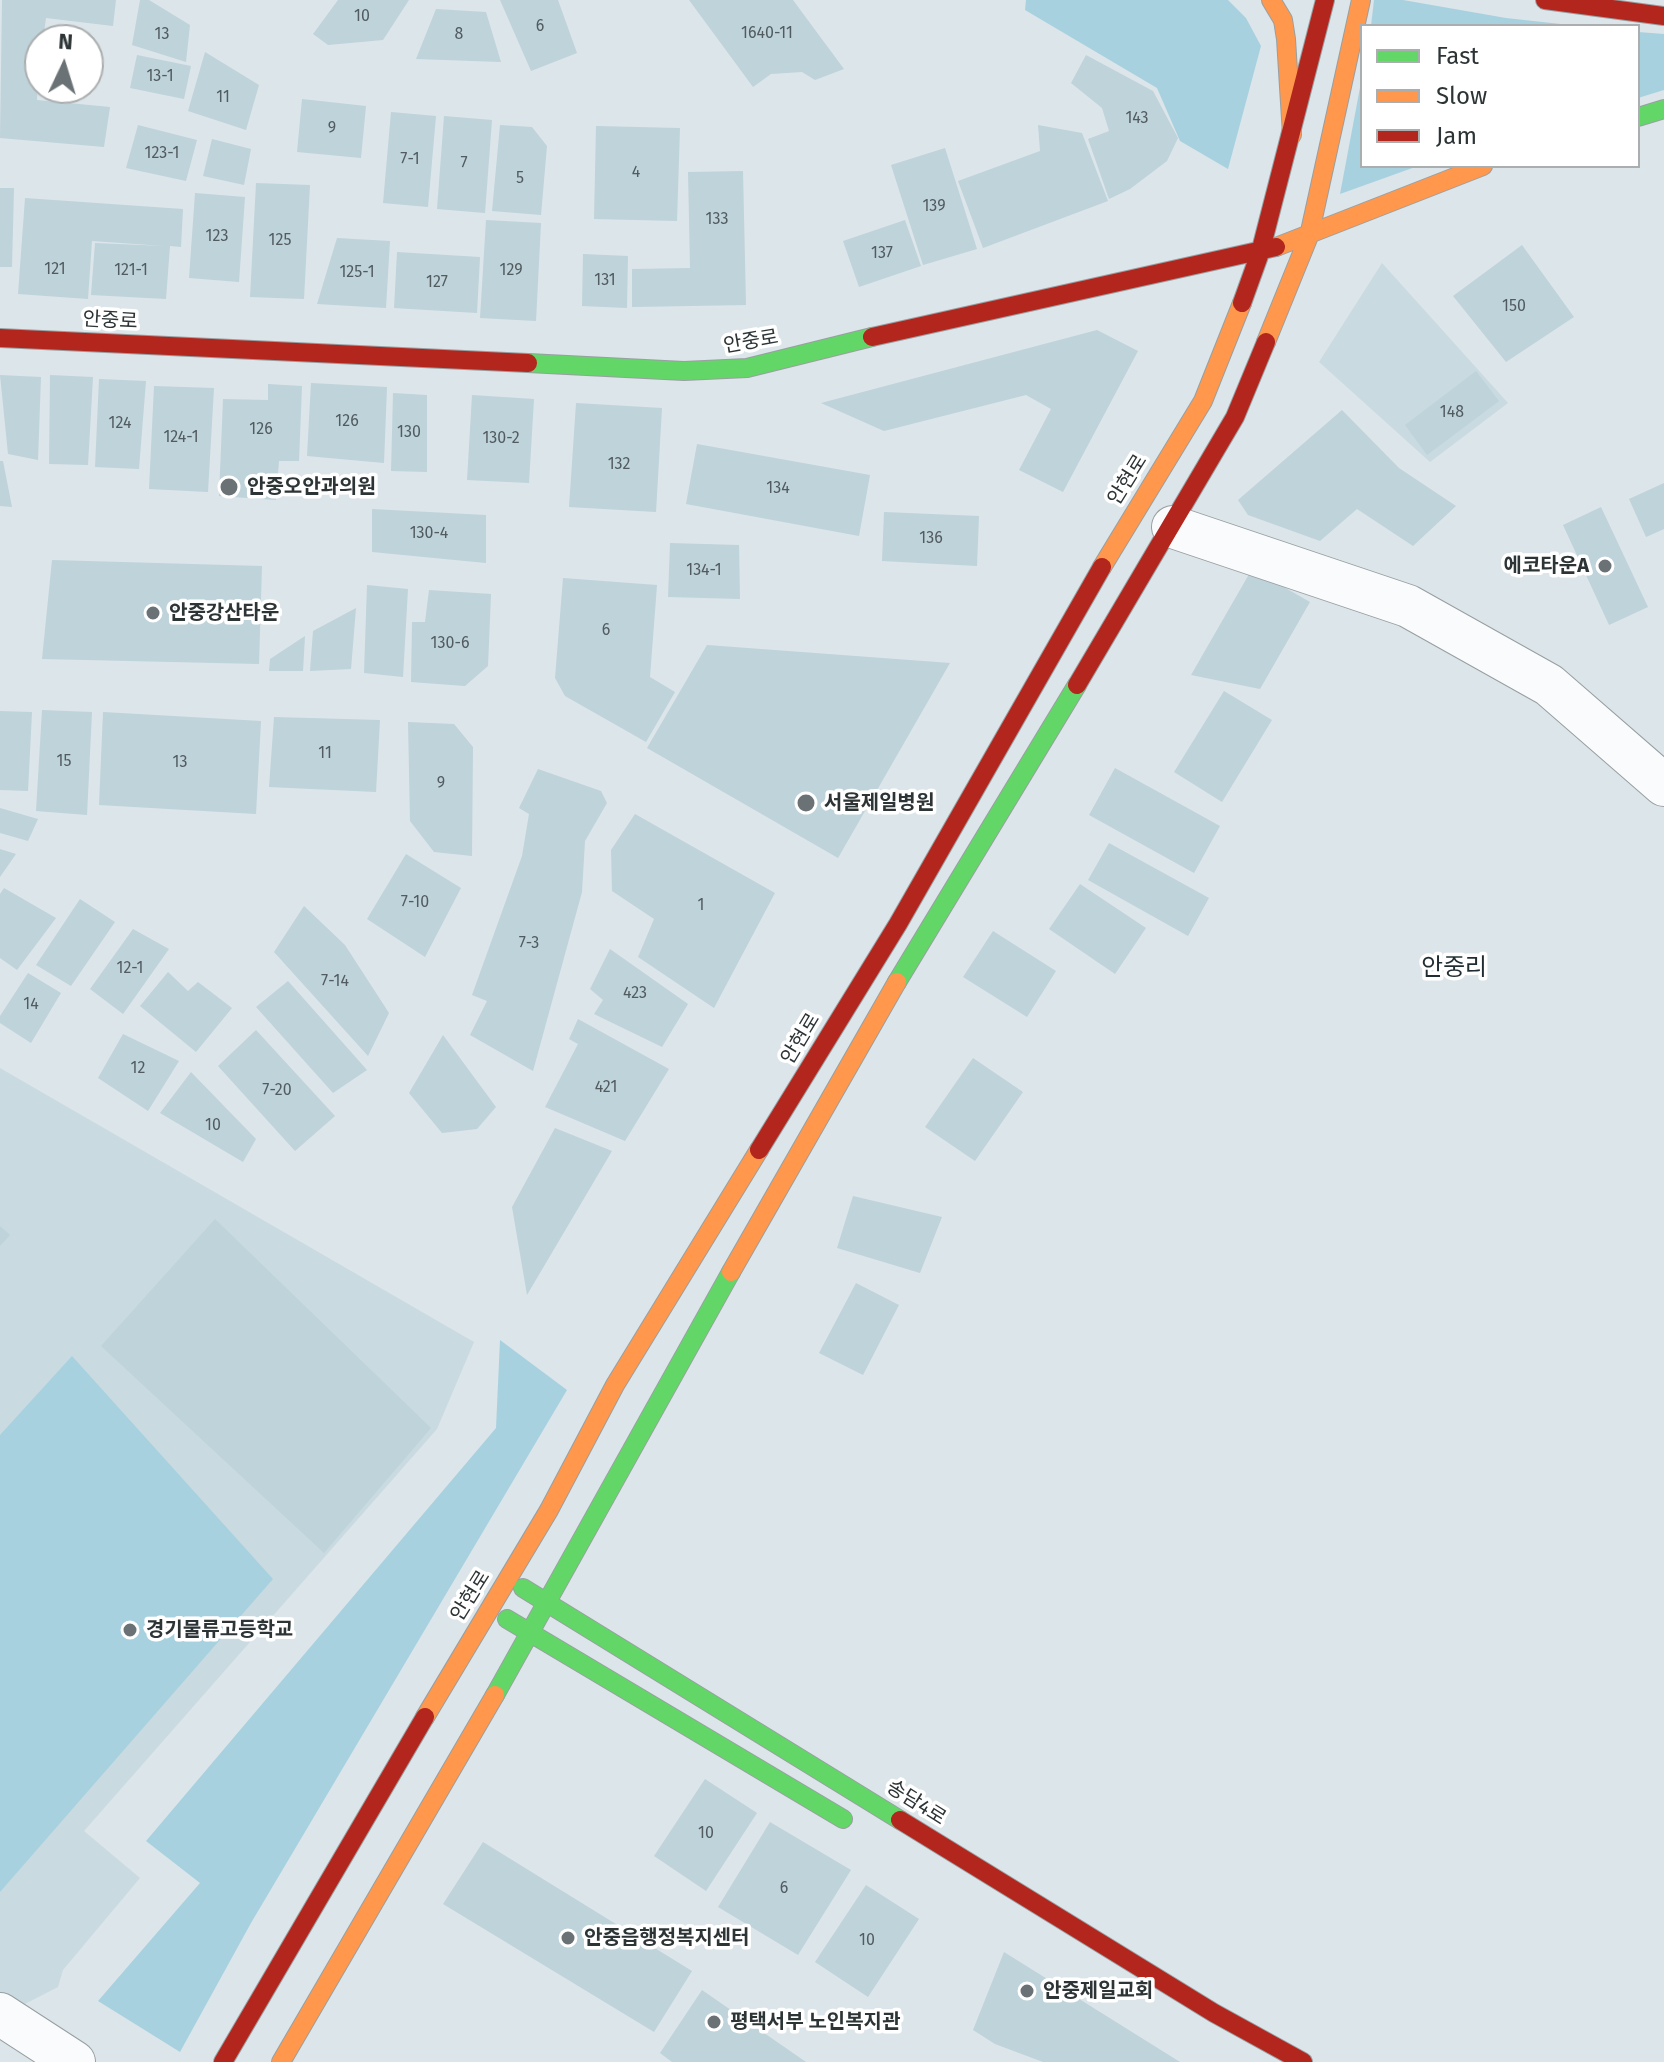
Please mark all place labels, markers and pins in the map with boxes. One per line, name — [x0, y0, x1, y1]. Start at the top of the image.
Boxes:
place label: 안중오안과의원 — [247, 475, 376, 499]
marker: 안중오안과의원 — [218, 476, 240, 498]
place label: 에코타운A — [1504, 554, 1589, 578]
marker: 에코타운A — [1596, 557, 1614, 575]
place label: 안중강산타운 — [169, 601, 279, 625]
marker: 안중강산타운 — [144, 604, 162, 622]
place label: 서울제일병원 — [824, 791, 934, 815]
marker: 서울제일병원 — [795, 792, 817, 814]
place label: 경기물류고등학교 — [146, 1618, 293, 1642]
marker: 경기물류고등학교 — [121, 1621, 139, 1639]
place label: 안중읍행정복지센터 — [584, 1926, 750, 1950]
marker: 안중읍행정복지센터 — [559, 1929, 577, 1947]
place label: 안중제일교회 — [1043, 1979, 1153, 2003]
marker: 안중제일교회 — [1018, 1982, 1036, 2000]
place label: 평택서부 노인복지관 — [730, 2010, 900, 2034]
marker: 평택서부 노인복지관 — [705, 2013, 723, 2031]

